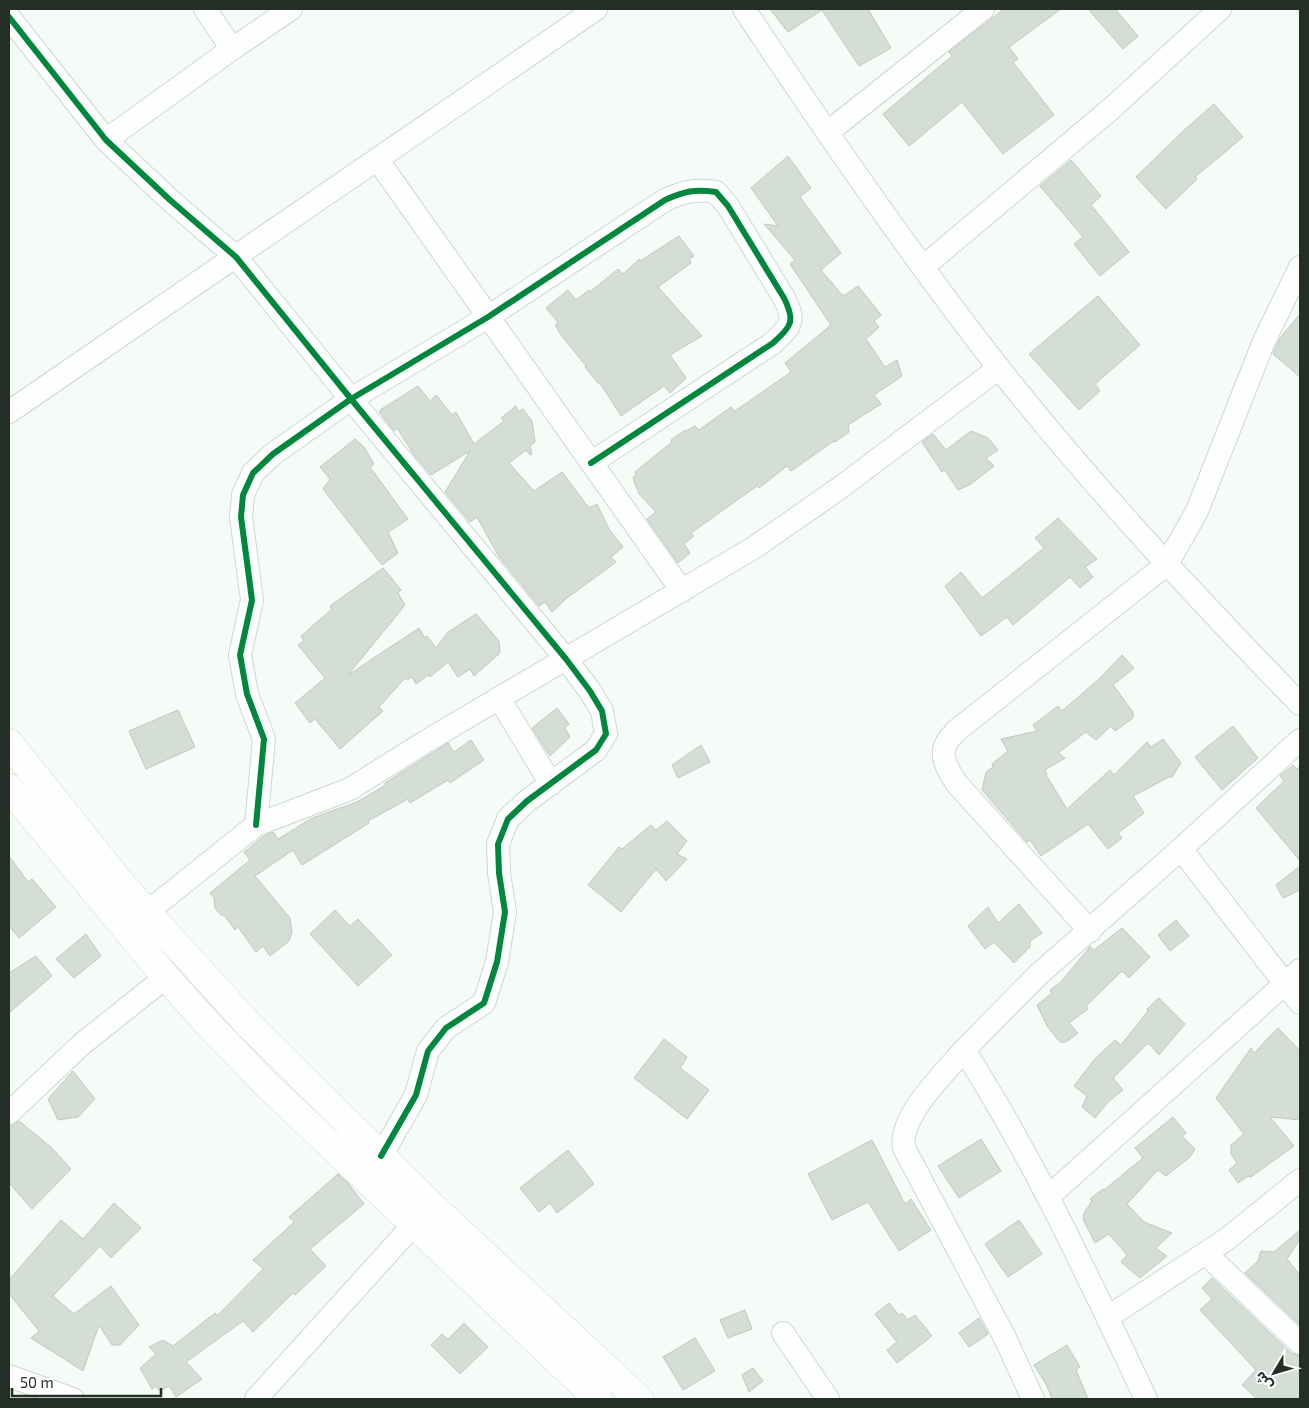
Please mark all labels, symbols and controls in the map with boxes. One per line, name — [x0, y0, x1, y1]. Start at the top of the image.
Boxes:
north arrow — [1249, 1348, 1299, 1398]
scale bar — [12, 1366, 161, 1398]
text: ش — [1251, 1369, 1276, 1394]
text: 50 m — [20, 1373, 54, 1391]

